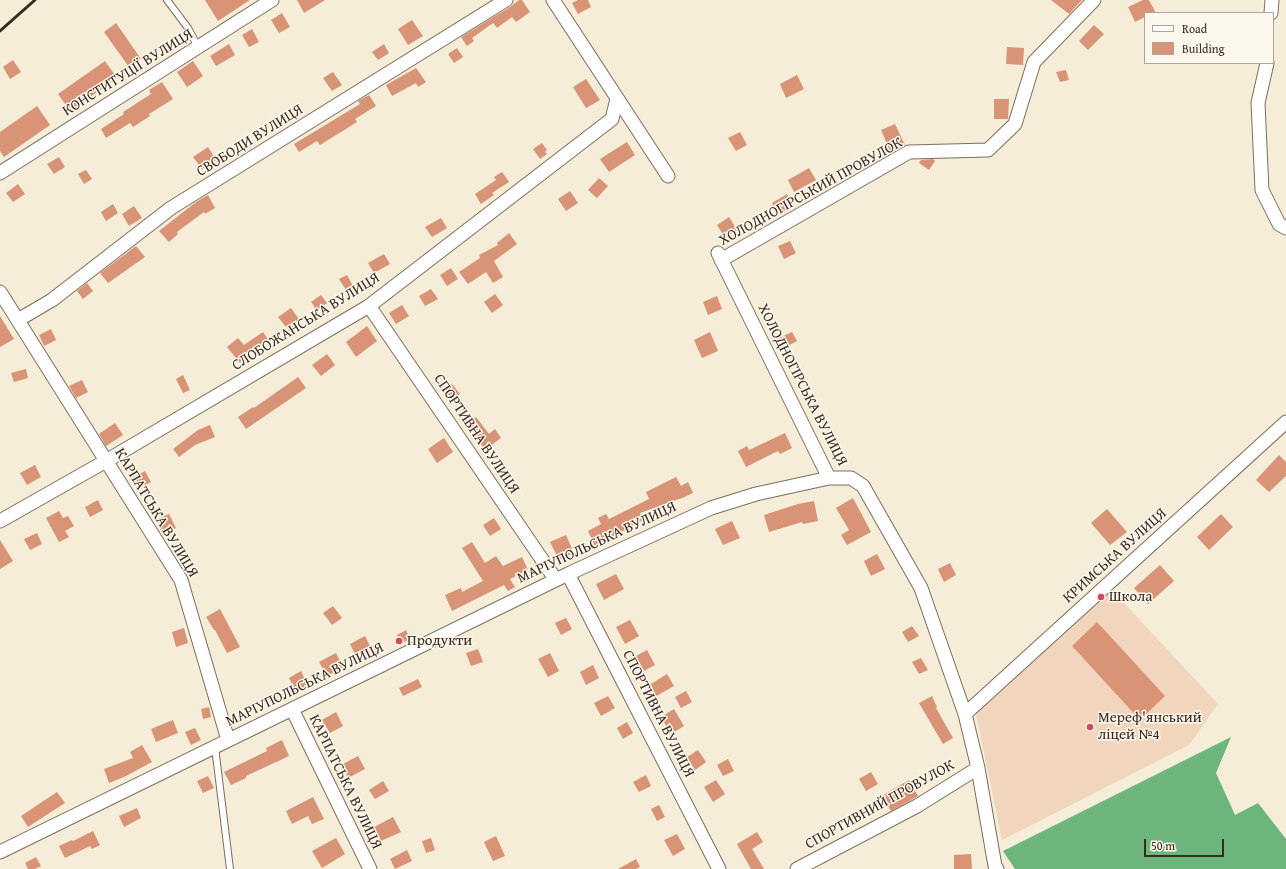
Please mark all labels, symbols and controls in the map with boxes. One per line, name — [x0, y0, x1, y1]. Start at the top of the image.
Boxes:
legend — [1144, 12, 1274, 64]
text: Road — [1182, 20, 1207, 37]
street label: КОНСТИТУЦІЇ ВУЛИЦЯ — [59, 26, 197, 120]
text: Building — [1182, 40, 1225, 57]
street label: СВОБОДИ ВУЛИЦЯ — [193, 101, 307, 181]
street label: ХОЛОДНОГІРСЬКИЙ ПРОВУЛОК — [716, 134, 906, 250]
street label: СЛОБОЖАНСЬКА ВУЛИЦЯ — [229, 269, 383, 375]
street label: ХОЛОДНОГІРСЬКА ВУЛИЦЯ — [753, 301, 851, 469]
street label: СПОРТИВНА ВУЛИЦЯ — [429, 371, 523, 497]
street label: КАРПАТСЬКА ВУЛИЦЯ — [110, 445, 202, 581]
street label: МАРІУПОЛЬСЬКА ВУЛИЦЯ — [515, 498, 679, 588]
street label: КРИМСЬКА ВУЛИЦЯ — [1060, 505, 1170, 607]
place label: Школа — [1109, 588, 1152, 606]
marker: Школа — [1096, 592, 1106, 602]
place label: Продукти — [407, 632, 472, 650]
marker: Продукти — [394, 636, 404, 646]
street label: МАРІУПОЛЬСЬКА ВУЛИЦЯ — [223, 639, 387, 731]
street label: СПОРТИВНА ВУЛИЦЯ — [618, 647, 698, 781]
place label: Мереф'янський ліцей №4 — [1098, 709, 1202, 744]
street label: КАРПАТСЬКА ВУЛИЦЯ — [305, 712, 385, 852]
marker: Мереф'янський ліцей №4 — [1085, 722, 1095, 732]
street label: СПОРТИВНИЙ ПРОВУЛОК — [802, 756, 958, 854]
scale bar — [1146, 831, 1226, 857]
text: 50 m — [1151, 837, 1175, 854]

